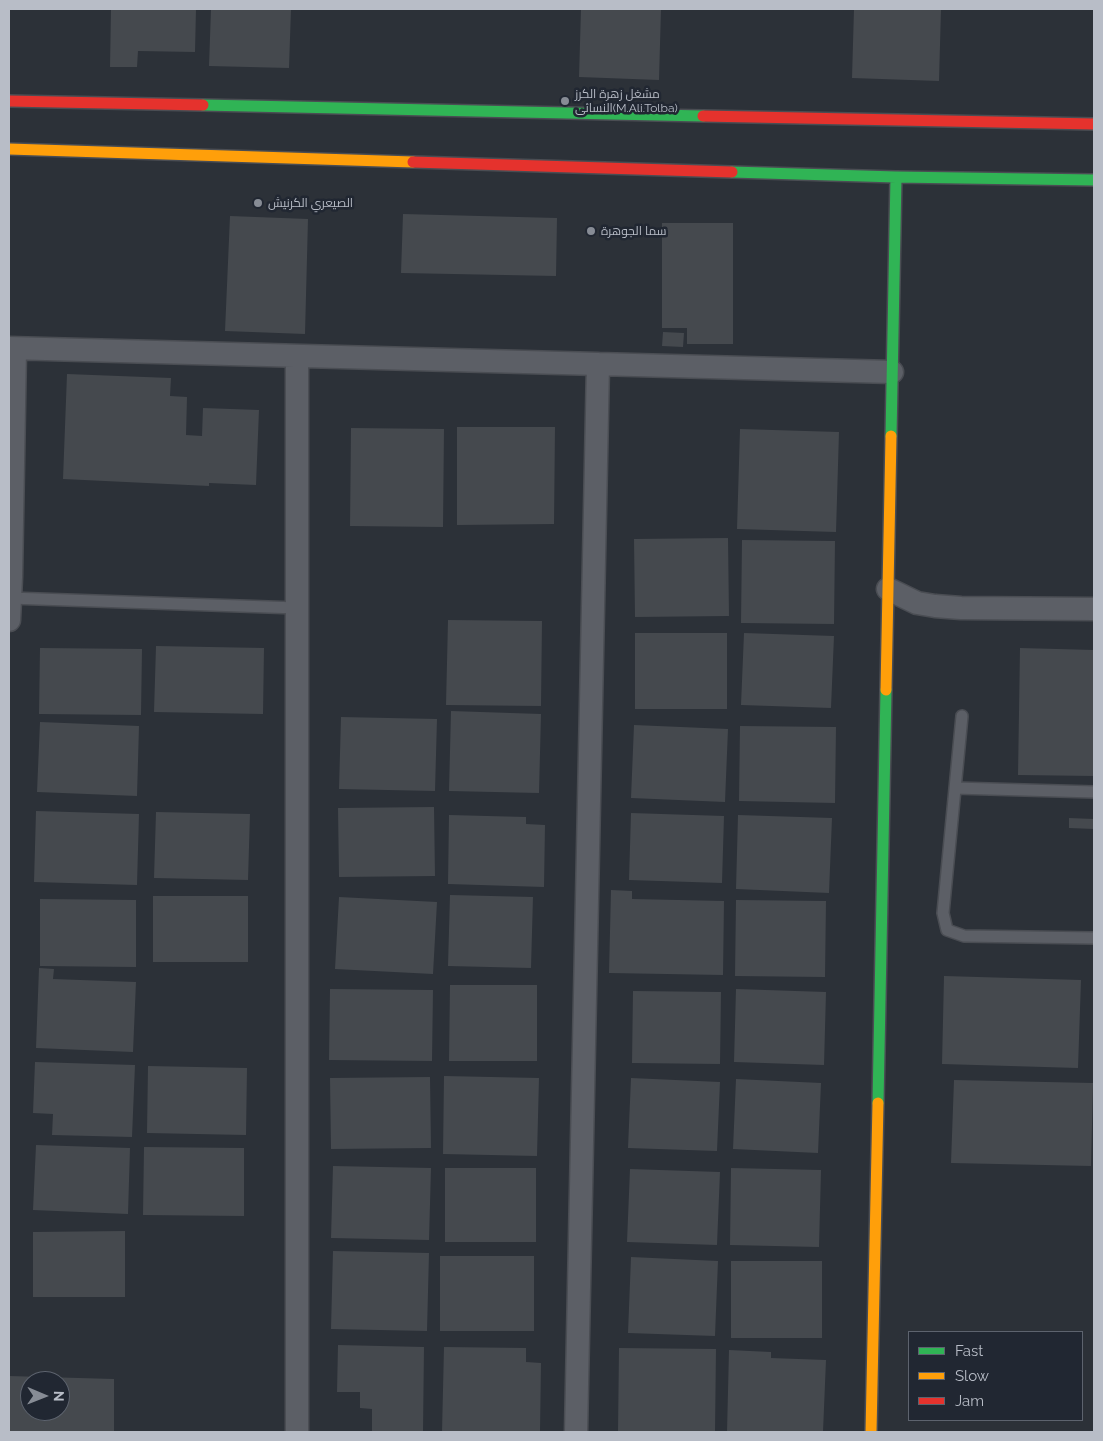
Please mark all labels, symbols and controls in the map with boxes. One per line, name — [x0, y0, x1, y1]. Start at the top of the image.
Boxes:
place label: مشغل زهرة الكرز النسائى(M.Ali.Tolba) — [575, 87, 678, 115]
marker: مشغل زهرة الكرز النسائى(M.Ali.Tolba) — [559, 95, 571, 107]
place label: الصيعري الكرنيش — [268, 196, 353, 210]
marker: الصيعري الكرنيش — [252, 197, 264, 209]
place label: سما الجوهرة — [601, 224, 666, 238]
marker: سما الجوهرة — [585, 225, 597, 237]
legend — [908, 1331, 1083, 1421]
text: Fast — [955, 1342, 983, 1360]
text: Slow — [955, 1367, 989, 1385]
north arrow — [20, 1371, 70, 1421]
text: N — [51, 1391, 67, 1402]
text: Jam — [955, 1392, 984, 1410]

